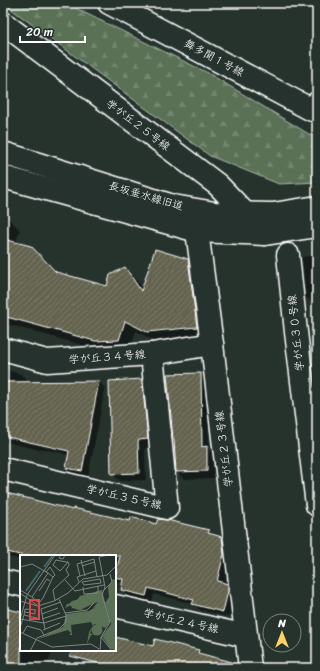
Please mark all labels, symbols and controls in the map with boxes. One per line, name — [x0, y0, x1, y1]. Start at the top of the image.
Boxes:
scale bar — [20, 18, 85, 44]
text: 20 m — [26, 21, 53, 43]
street label: 舞多聞１号線 — [180, 34, 248, 82]
street label: 学が丘２５号線 — [102, 94, 174, 156]
street label: 長坂垂水線旧道 — [106, 176, 186, 216]
street label: 学が丘３０号線 — [283, 294, 309, 372]
street label: 学が丘３４号線 — [68, 345, 146, 369]
street label: 学が丘２３号線 — [210, 410, 238, 488]
street label: 学が丘３５号線 — [84, 479, 164, 515]
inset map — [20, 555, 116, 651]
street label: 学が丘２４号線 — [141, 603, 221, 639]
north arrow — [262, 613, 302, 653]
text: N — [277, 614, 286, 633]

